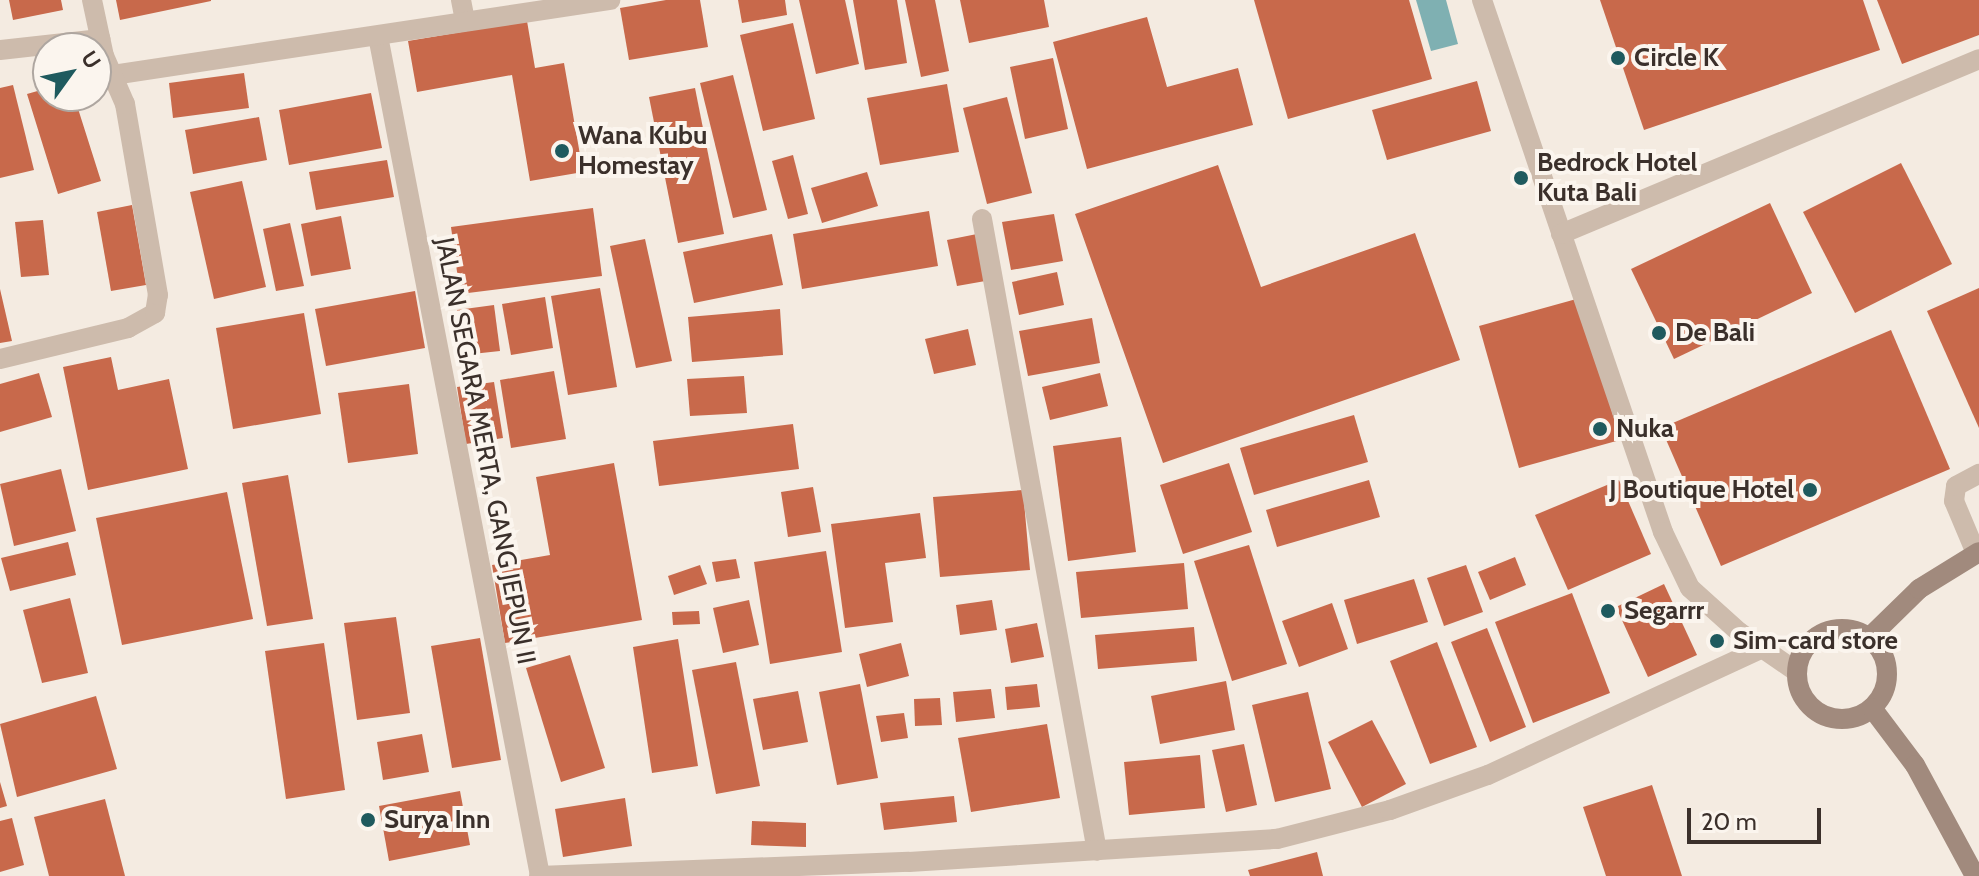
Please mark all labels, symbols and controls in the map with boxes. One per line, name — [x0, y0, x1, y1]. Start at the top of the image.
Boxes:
north arrow — [32, 32, 112, 112]
place label: Circle K — [1634, 42, 1719, 74]
text: U — [75, 46, 106, 74]
marker: Circle K — [1609, 49, 1627, 67]
place label: Wana Kubu Homestay — [578, 120, 707, 182]
marker: Wana Kubu Homestay — [553, 142, 571, 160]
place label: Bedrock Hotel Kuta Bali — [1537, 147, 1697, 208]
marker: Bedrock Hotel Kuta Bali — [1512, 169, 1530, 187]
street label: JALAN SEGARA MERTA, GANG JEPUN II — [428, 235, 542, 667]
place label: De Bali — [1675, 317, 1755, 349]
marker: De Bali — [1650, 324, 1668, 342]
place label: Nuka — [1616, 413, 1674, 445]
marker: Nuka — [1591, 420, 1609, 438]
place label: J Boutique Hotel — [1609, 474, 1794, 506]
marker: J Boutique Hotel — [1801, 481, 1819, 499]
place label: Segarrr — [1624, 595, 1704, 627]
marker: Segarrr — [1599, 602, 1617, 620]
place label: Sim-card store — [1733, 625, 1898, 657]
marker: Sim-card store — [1708, 632, 1726, 650]
scale bar — [1691, 792, 1825, 842]
place label: Surya Inn — [384, 804, 490, 836]
text: 20 m — [1701, 807, 1757, 836]
marker: Surya Inn — [359, 811, 377, 829]

